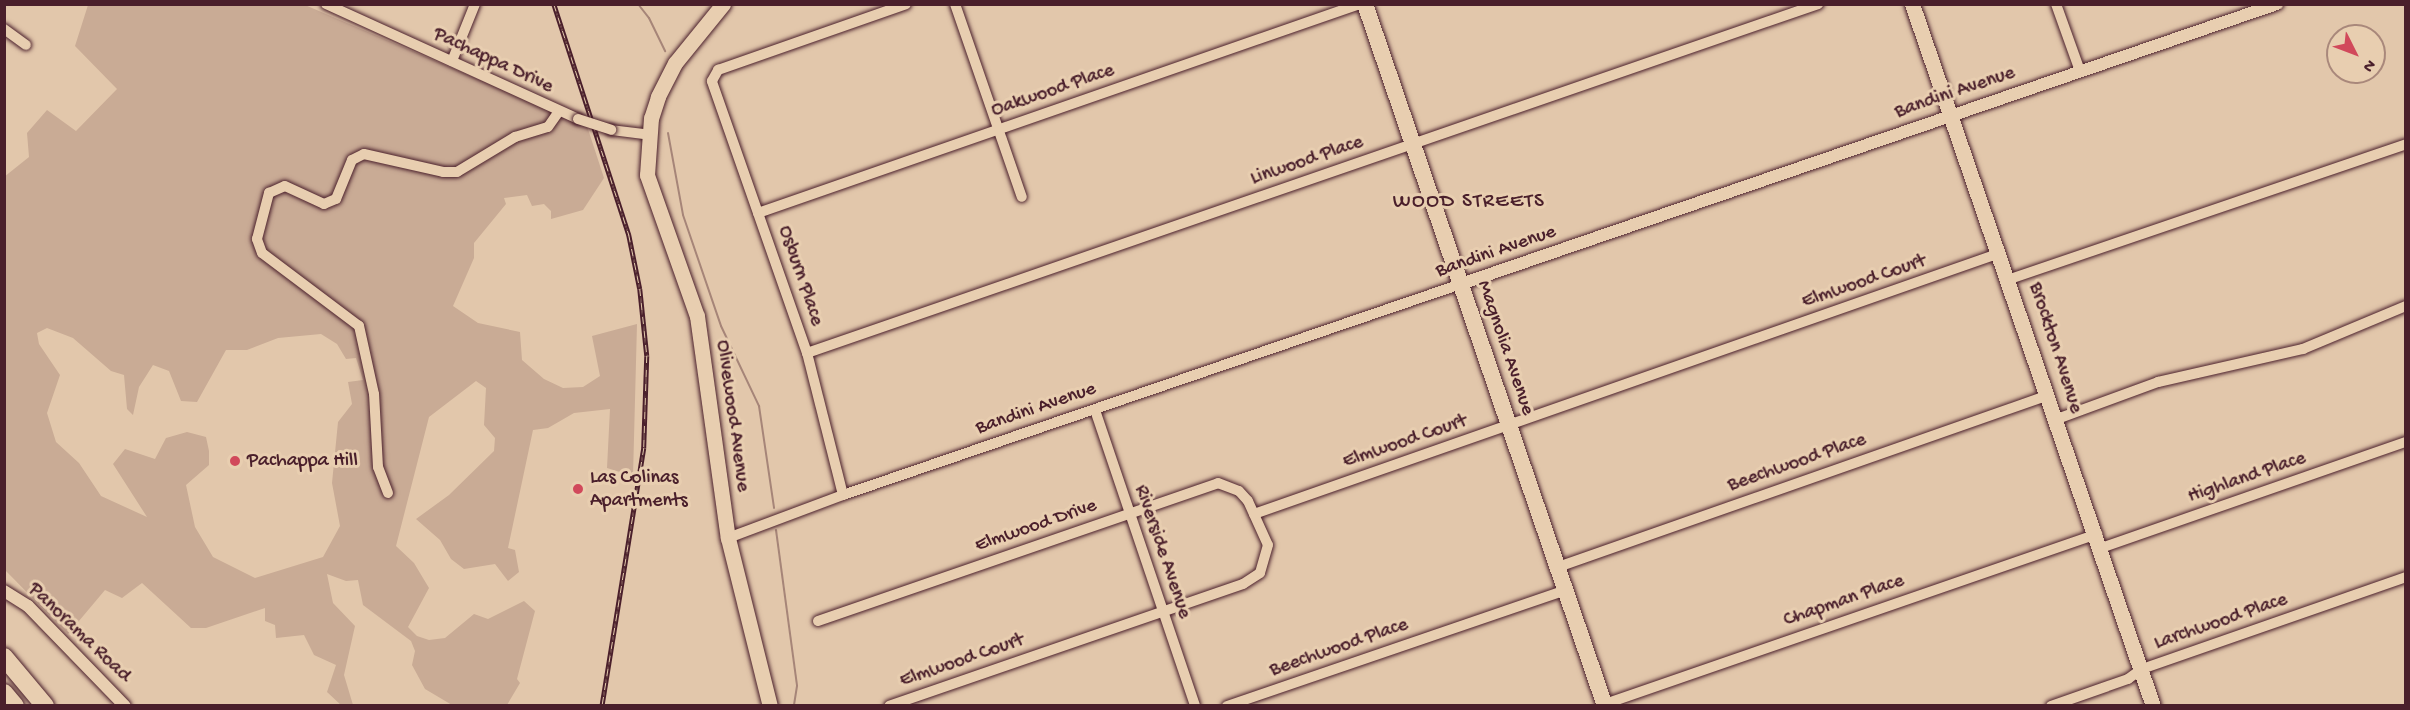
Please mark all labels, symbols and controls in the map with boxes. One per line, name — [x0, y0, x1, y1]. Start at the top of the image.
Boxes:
street label: Pachappa Drive — [429, 23, 557, 99]
north arrow — [2326, 24, 2386, 84]
text: N — [2358, 55, 2379, 75]
street label: Oakwood Place — [988, 59, 1118, 123]
street label: Bandini Avenue — [1892, 61, 2018, 125]
street label: Linwood Place — [1248, 131, 1366, 191]
district label: WOOD STREETS — [1393, 190, 1545, 216]
street label: Bandini Avenue — [1433, 220, 1559, 284]
street label: Osburn Place — [772, 223, 828, 329]
street label: Elmwood Court — [1799, 250, 1929, 314]
street label: Magnolia Avenue — [1471, 277, 1539, 419]
street label: Brockton Avenue — [2023, 279, 2087, 417]
street label: Olivewood Avenue — [709, 339, 755, 493]
street label: Bandini Avenue — [973, 377, 1099, 441]
street label: Elmwood Court — [1340, 410, 1470, 474]
street label: Beechwood Place — [1725, 428, 1869, 498]
street label: Highland Place — [2185, 447, 2309, 509]
place label: Pachappa Hill — [247, 449, 358, 473]
marker: Pachappa Hill — [228, 454, 242, 468]
place label: Las Colinas Apartments — [590, 466, 688, 513]
marker: Las Colinas Apartments — [571, 482, 585, 496]
street label: Riverside Avenue — [1128, 482, 1196, 622]
street label: Elmwood Drive — [972, 494, 1100, 558]
street label: Chapman Place — [1781, 569, 1907, 633]
street label: Panorama Road — [22, 578, 136, 688]
street label: Larchwood Place — [2151, 588, 2291, 656]
street label: Beechwood Place — [1267, 613, 1411, 683]
street label: Elmwood Court — [897, 629, 1027, 693]

